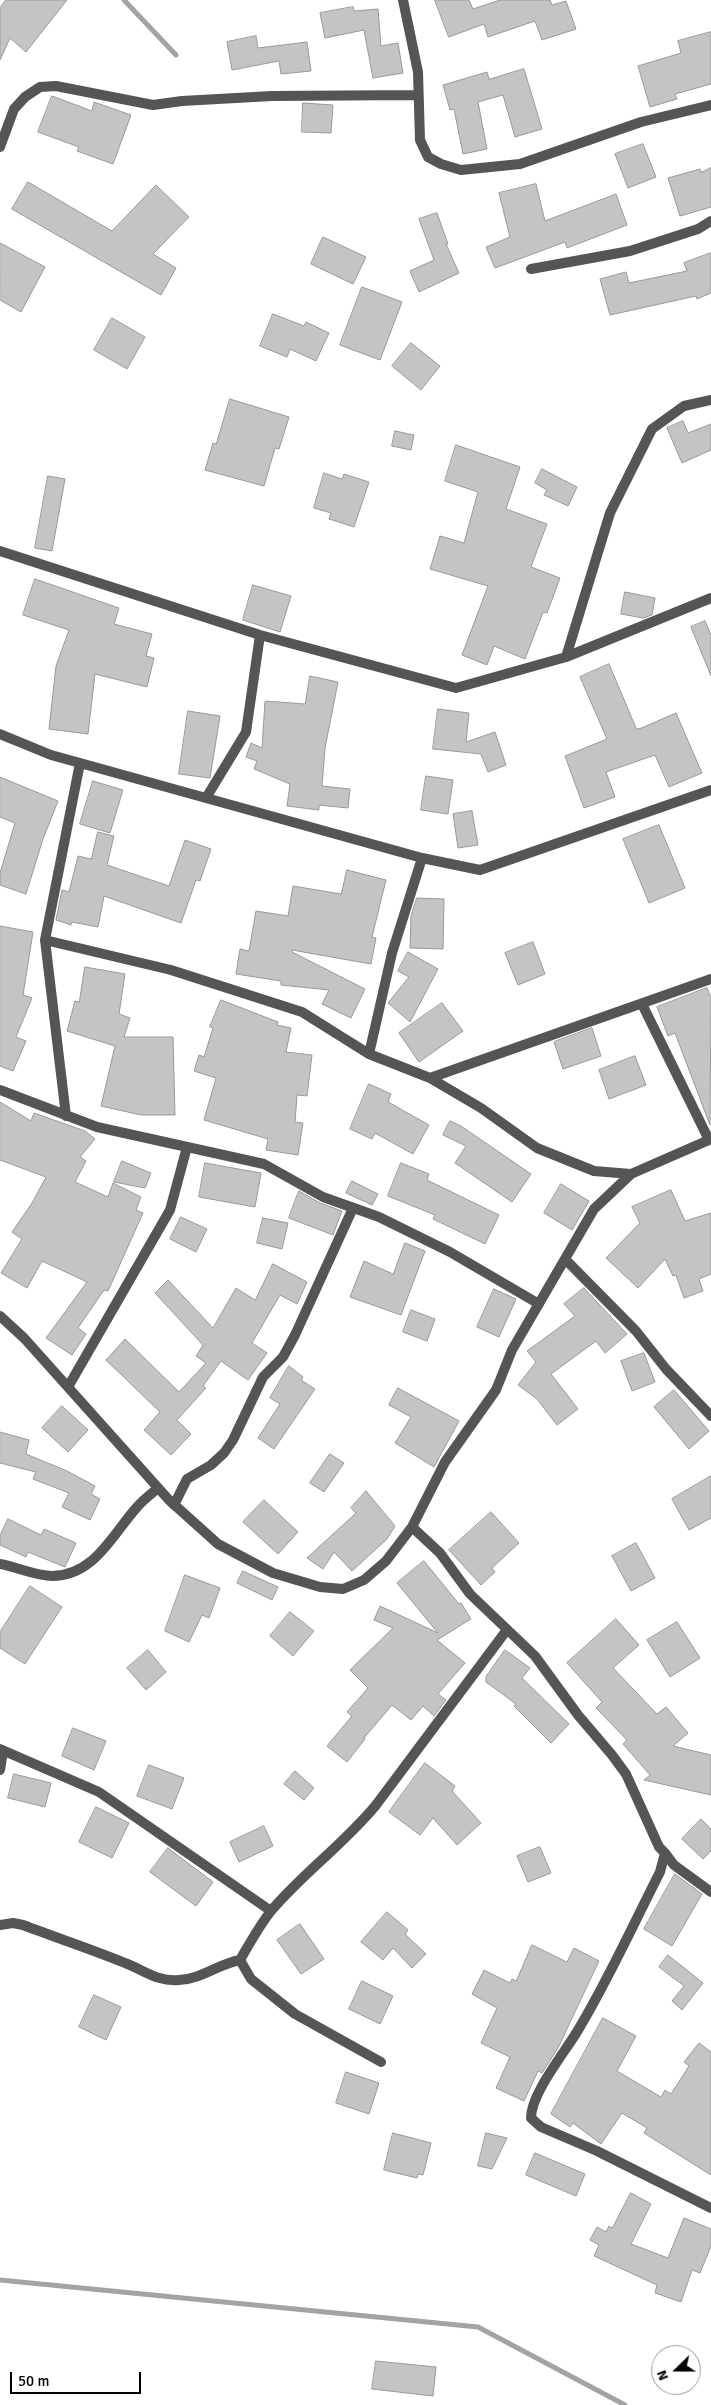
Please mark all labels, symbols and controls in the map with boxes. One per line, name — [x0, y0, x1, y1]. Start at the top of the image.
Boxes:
north arrow — [651, 2345, 701, 2395]
scale bar — [12, 2362, 144, 2394]
text: N — [653, 2368, 672, 2383]
text: 50 m — [18, 2372, 49, 2390]

